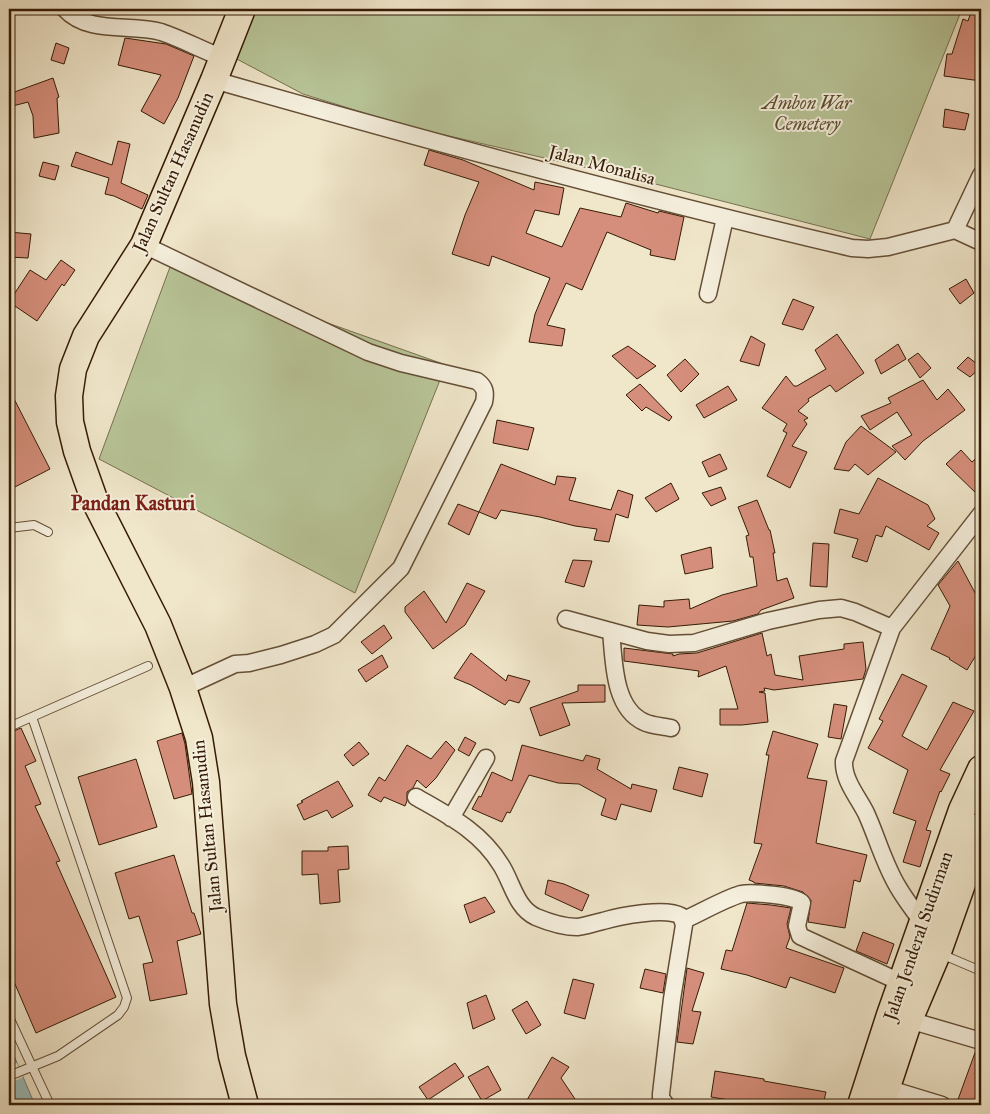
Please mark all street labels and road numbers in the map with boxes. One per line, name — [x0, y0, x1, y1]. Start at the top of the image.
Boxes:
street label: Jalan Sultan Hasanudin — [127, 88, 219, 258]
street label: Jalan Monalisa — [544, 140, 658, 191]
street label: Jalan Sultan Hasanudin — [187, 738, 228, 915]
street label: Jalan Jenderal Sudirman — [878, 848, 958, 1026]

